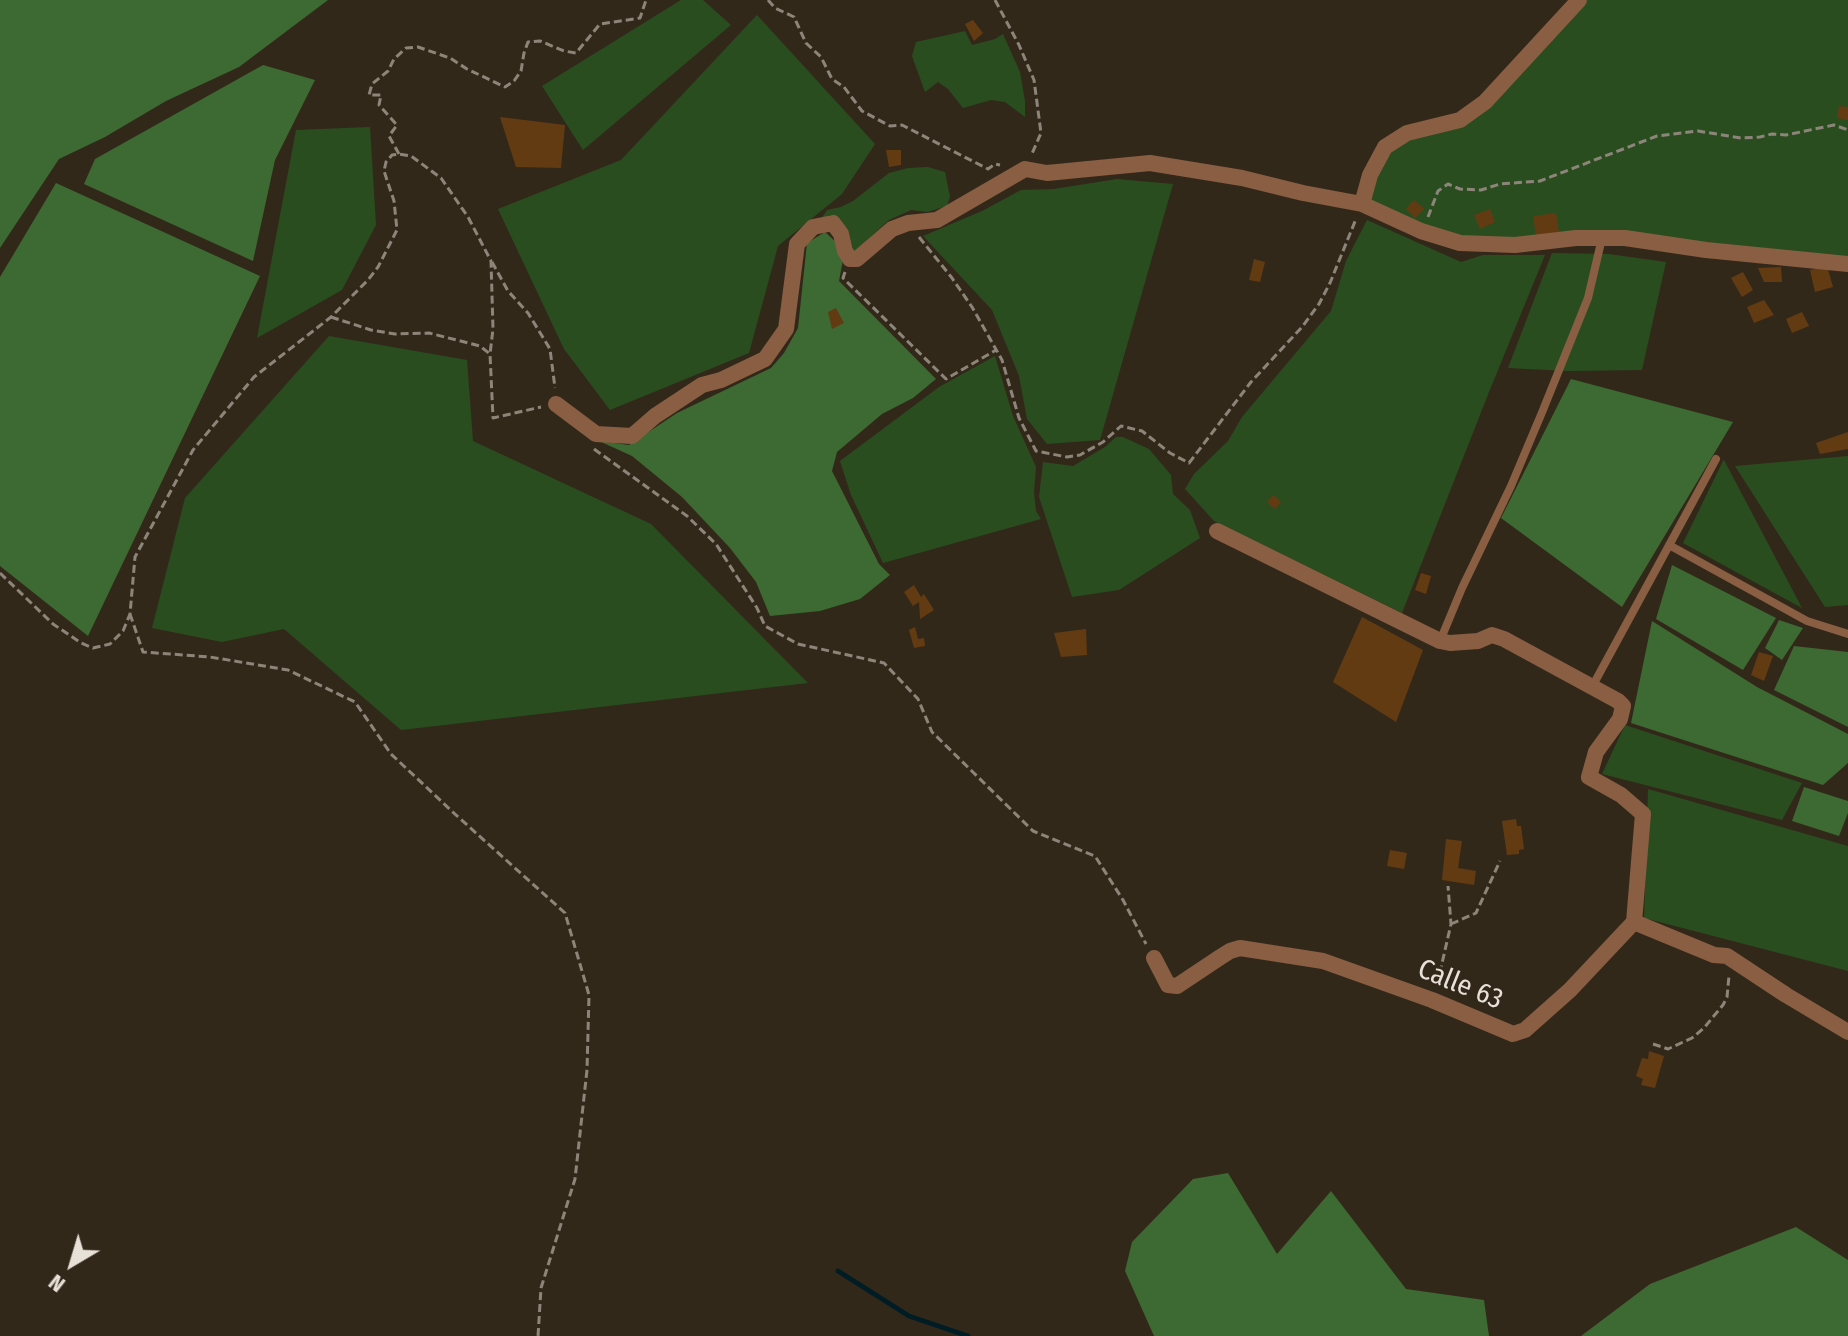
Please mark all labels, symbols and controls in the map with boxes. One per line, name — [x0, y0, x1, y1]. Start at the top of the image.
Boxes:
street label: Calle 63 — [1413, 953, 1507, 1017]
north arrow — [32, 1224, 112, 1304]
text: N — [43, 1269, 70, 1298]

